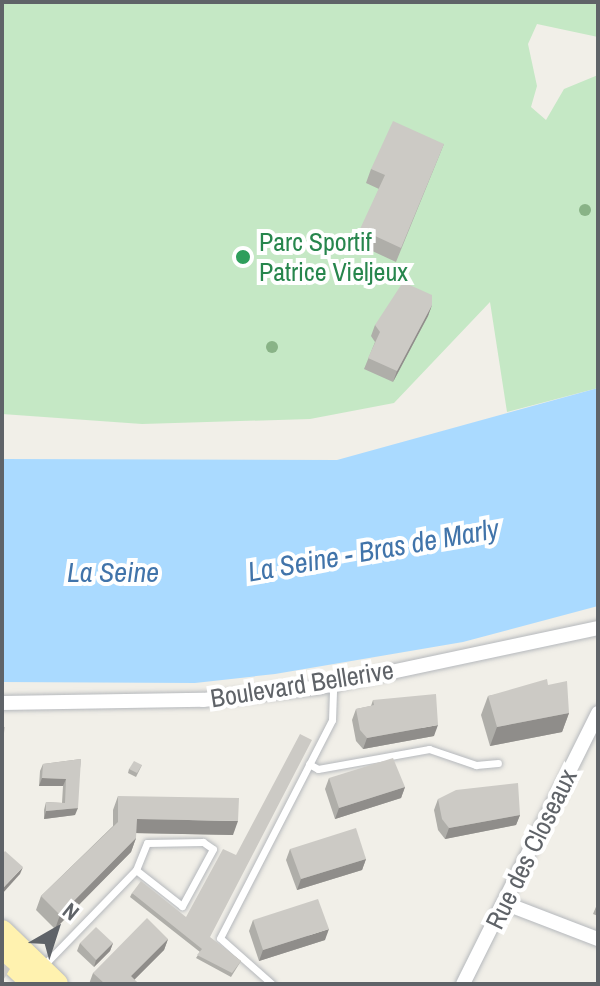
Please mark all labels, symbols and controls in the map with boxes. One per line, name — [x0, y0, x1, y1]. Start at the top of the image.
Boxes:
place label: Parc Sportif Patrice Vieljeux — [259, 226, 408, 288]
marker: Parc Sportif Patrice Vieljeux — [234, 248, 252, 266]
water label: La Seine - Bras de Marly — [245, 511, 501, 589]
water label: La Seine — [67, 555, 159, 589]
street label: Boulevard Bellerive — [208, 654, 396, 714]
street label: Rue des Closeaux — [479, 764, 583, 934]
north arrow — [16, 890, 96, 970]
text: N — [57, 896, 86, 927]

